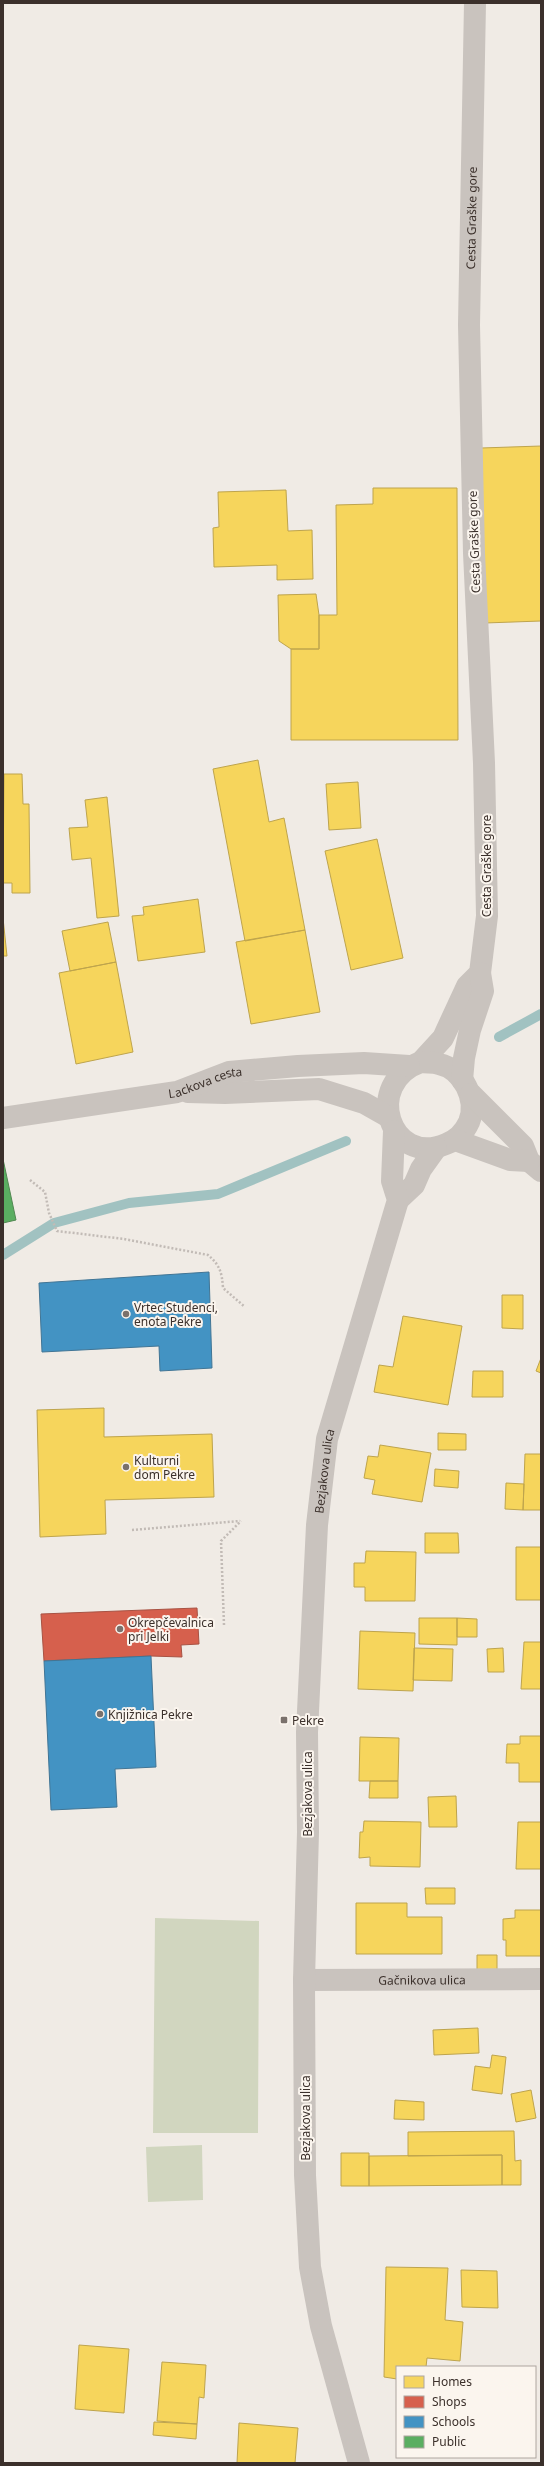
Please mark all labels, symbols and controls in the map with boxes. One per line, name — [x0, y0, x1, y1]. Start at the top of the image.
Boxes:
street label: Cesta Graške gore — [462, 166, 480, 270]
street label: Cesta Graške gore — [464, 490, 484, 594]
street label: Cesta Graške gore — [478, 814, 495, 917]
street label: Lackova cesta — [167, 1062, 243, 1102]
place label: Vrtec Studenci, enota Pekre — [134, 1299, 218, 1330]
marker: Vrtec Studenci, enota Pekre — [121, 1309, 131, 1319]
street label: Bezjakova ulica — [310, 1426, 338, 1514]
place label: Kulturni dom Pekre — [134, 1452, 195, 1483]
marker: Kulturni dom Pekre — [121, 1462, 131, 1472]
place label: Okrepčevalnica pri Jelki — [128, 1614, 214, 1645]
marker: Okrepčevalnica pri Jelki — [115, 1624, 125, 1634]
place label: Knjižnica Pekre — [108, 1706, 193, 1723]
marker: Knjižnica Pekre — [95, 1709, 105, 1719]
place label: Pekre — [292, 1712, 324, 1729]
marker: Pekre — [279, 1715, 289, 1725]
street label: Bezjakova ulica — [299, 1751, 316, 1837]
street label: Gačnikova ulica — [378, 1971, 466, 1988]
street label: Bezjakova ulica — [297, 2075, 314, 2161]
legend — [396, 2366, 536, 2458]
text: Homes — [432, 2373, 472, 2390]
text: Shops — [432, 2393, 467, 2410]
text: Schools — [432, 2413, 475, 2430]
text: Public — [432, 2433, 466, 2450]

